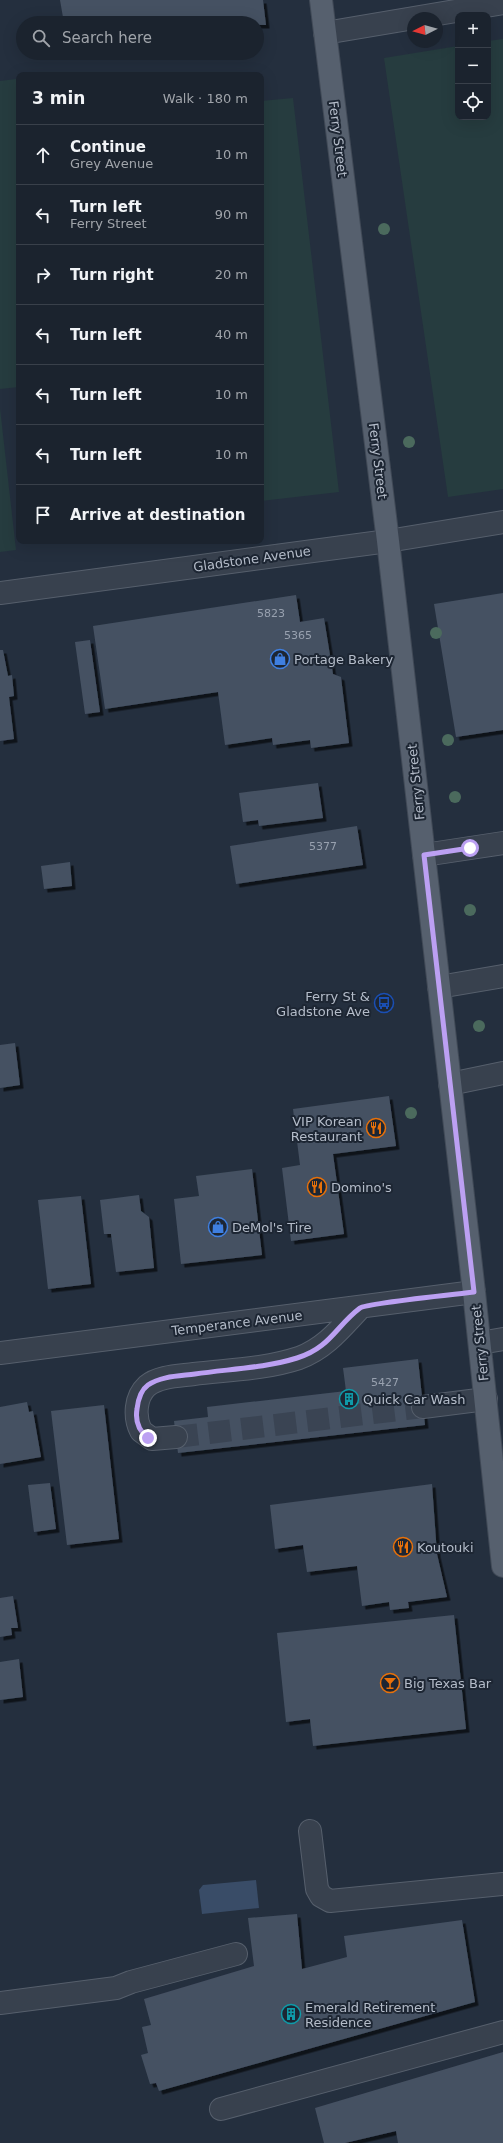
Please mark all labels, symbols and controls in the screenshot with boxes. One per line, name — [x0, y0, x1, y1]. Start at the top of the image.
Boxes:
north arrow — [407, 12, 443, 48]
map controls — [455, 12, 491, 120]
button: + — [455, 12, 491, 48]
search box — [16, 16, 264, 60]
icon: search — [30, 27, 52, 49]
text: Search here — [62, 29, 152, 47]
button: − — [455, 48, 491, 84]
button: locate — [455, 84, 491, 120]
text: 3 min — [32, 88, 85, 108]
text: Walk · 180 m — [163, 91, 248, 106]
street label: Ferry Street — [326, 100, 350, 178]
text: Continue — [70, 138, 146, 156]
icon: ahead — [32, 144, 54, 166]
text: 10 m — [215, 147, 248, 162]
text: Grey Avenue — [70, 156, 153, 171]
text: Turn left — [70, 198, 142, 216]
icon: left — [32, 204, 54, 226]
text: 90 m — [215, 207, 248, 222]
text: Ferry Street — [70, 216, 147, 231]
icon: right — [32, 264, 54, 286]
text: Turn right — [70, 266, 154, 284]
text: 20 m — [215, 267, 248, 282]
icon: left — [32, 324, 54, 346]
text: Turn left — [70, 326, 142, 344]
text: 40 m — [215, 327, 248, 342]
icon: left — [32, 384, 54, 406]
text: Turn left — [70, 386, 142, 404]
text: 10 m — [215, 387, 248, 402]
street label: Ferry Street — [366, 422, 390, 500]
icon: left — [32, 444, 54, 466]
text: Turn left — [70, 446, 142, 464]
text: 10 m — [215, 447, 248, 462]
icon: arrive — [32, 504, 54, 526]
text: Arrive at destination — [70, 506, 245, 524]
street label: Gladstone Avenue — [192, 543, 312, 575]
house number: 5823 — [257, 607, 285, 620]
house number: 5365 — [284, 629, 312, 642]
shop icon: Portage Bakery — [269, 648, 291, 670]
place label: Portage Bakery — [294, 652, 393, 667]
street label: Ferry Street — [405, 743, 427, 821]
route start — [461, 839, 479, 857]
house number: 5377 — [309, 840, 337, 853]
place label: Ferry St & Gladstone Ave — [276, 989, 370, 1019]
bus stop icon: Ferry St & Gladstone Ave — [373, 992, 395, 1014]
place label: VIP Korean Restaurant — [291, 1114, 362, 1144]
restaurant icon: VIP Korean Restaurant — [365, 1117, 387, 1139]
restaurant icon: Domino's — [306, 1176, 328, 1198]
place label: Domino's — [331, 1180, 392, 1195]
shop icon: DeMol's Tire — [207, 1216, 229, 1238]
place label: DeMol's Tire — [232, 1220, 311, 1235]
street label: Ferry Street — [469, 1304, 491, 1382]
street label: Temperance Avenue — [170, 1308, 303, 1339]
house number: 5427 — [371, 1376, 399, 1389]
building icon: Quick Car Wash — [338, 1388, 360, 1410]
place label: Quick Car Wash — [363, 1392, 465, 1407]
route end — [139, 1429, 157, 1447]
restaurant icon: Koutouki — [392, 1536, 414, 1558]
place label: Koutouki — [417, 1540, 474, 1555]
bar icon: Big Texas Bar — [379, 1672, 401, 1694]
place label: Big Texas Bar — [404, 1676, 492, 1691]
place label: Emerald Retirement Residence — [305, 2000, 435, 2030]
building icon: Emerald Retirement Residence — [280, 2003, 302, 2025]

